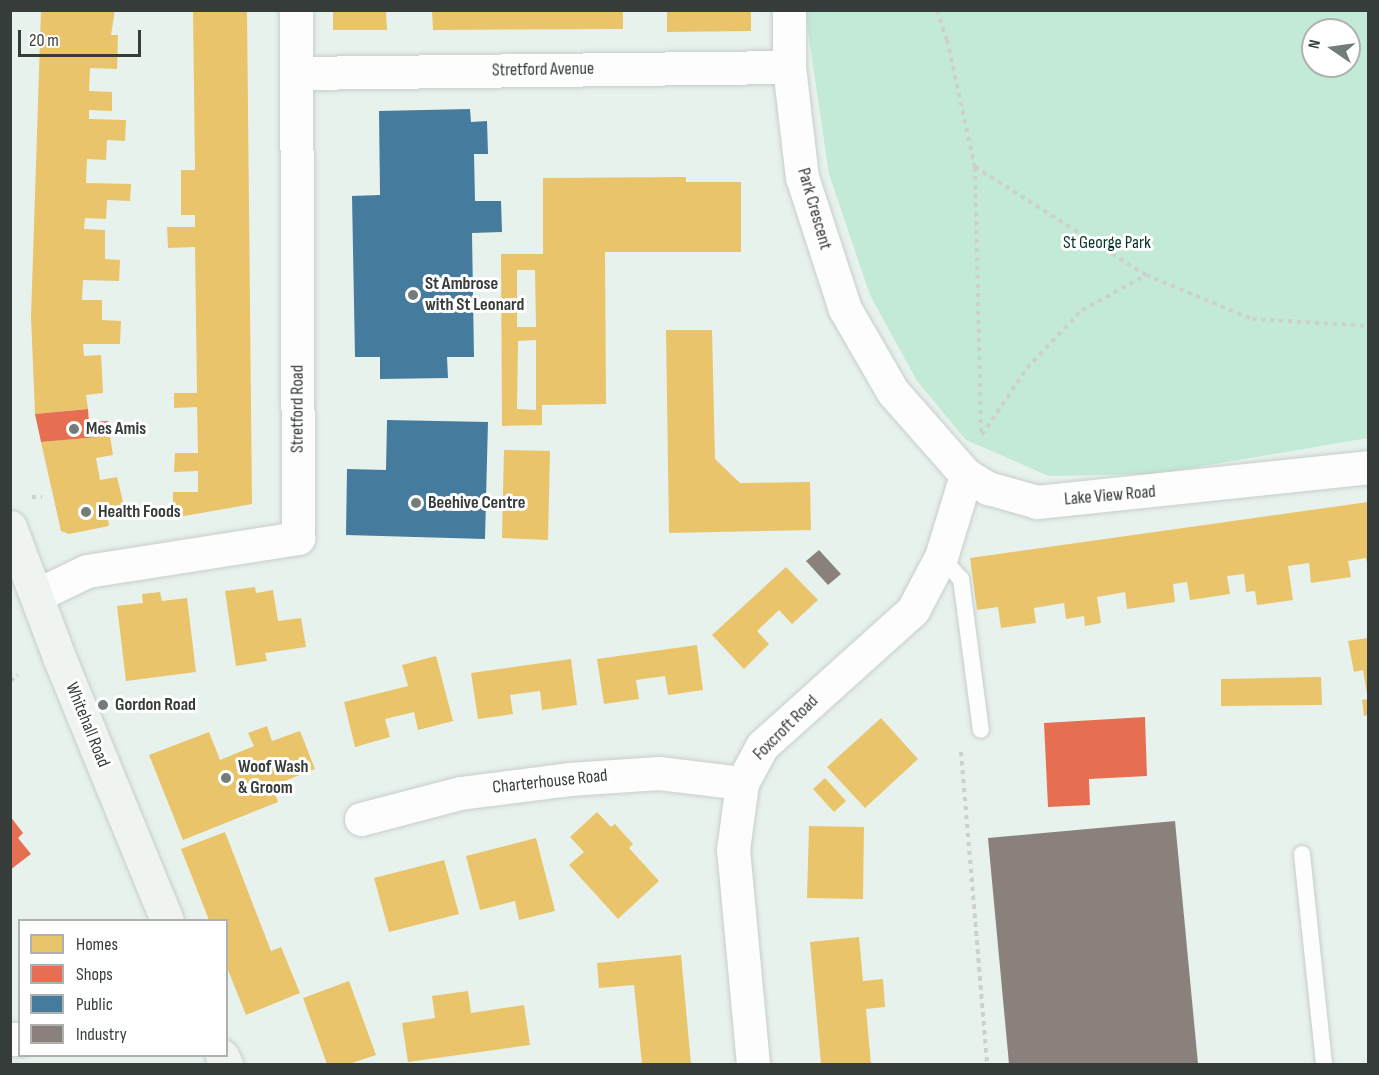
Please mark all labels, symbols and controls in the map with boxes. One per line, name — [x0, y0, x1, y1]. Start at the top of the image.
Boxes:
scale bar — [21, 18, 144, 56]
north arrow — [1301, 18, 1361, 78]
text: 20 m — [29, 30, 59, 51]
text: N — [1305, 38, 1325, 51]
street label: Stretford Avenue — [492, 58, 594, 82]
street label: Park Crescent — [792, 166, 836, 252]
park label: St George Park — [1063, 232, 1151, 254]
place label: St Ambrose with St Leonard — [425, 274, 524, 316]
marker: St Ambrose with St Leonard — [406, 288, 420, 302]
street label: Stretford Road — [287, 365, 309, 453]
place label: Mes Amis — [86, 418, 146, 440]
marker: Mes Amis — [67, 422, 81, 436]
street label: Lake View Road — [1063, 481, 1157, 511]
place label: Beehive Centre — [428, 492, 525, 514]
marker: Beehive Centre — [409, 496, 423, 510]
place label: Health Foods — [98, 501, 181, 523]
marker: Health Foods — [79, 505, 93, 519]
street label: Whitehall Road — [60, 679, 114, 771]
street label: Foxcroft Road — [749, 691, 823, 765]
place label: Gordon Road — [115, 694, 196, 716]
marker: Gordon Road — [96, 698, 110, 712]
place label: Woof Wash & Groom — [238, 757, 309, 800]
street label: Charterhouse Road — [491, 765, 609, 799]
marker: Woof Wash & Groom — [219, 771, 233, 785]
legend — [18, 919, 228, 1057]
text: Homes — [76, 934, 118, 955]
text: Shops — [76, 964, 113, 985]
text: Public — [76, 994, 113, 1015]
text: Industry — [76, 1024, 127, 1045]

